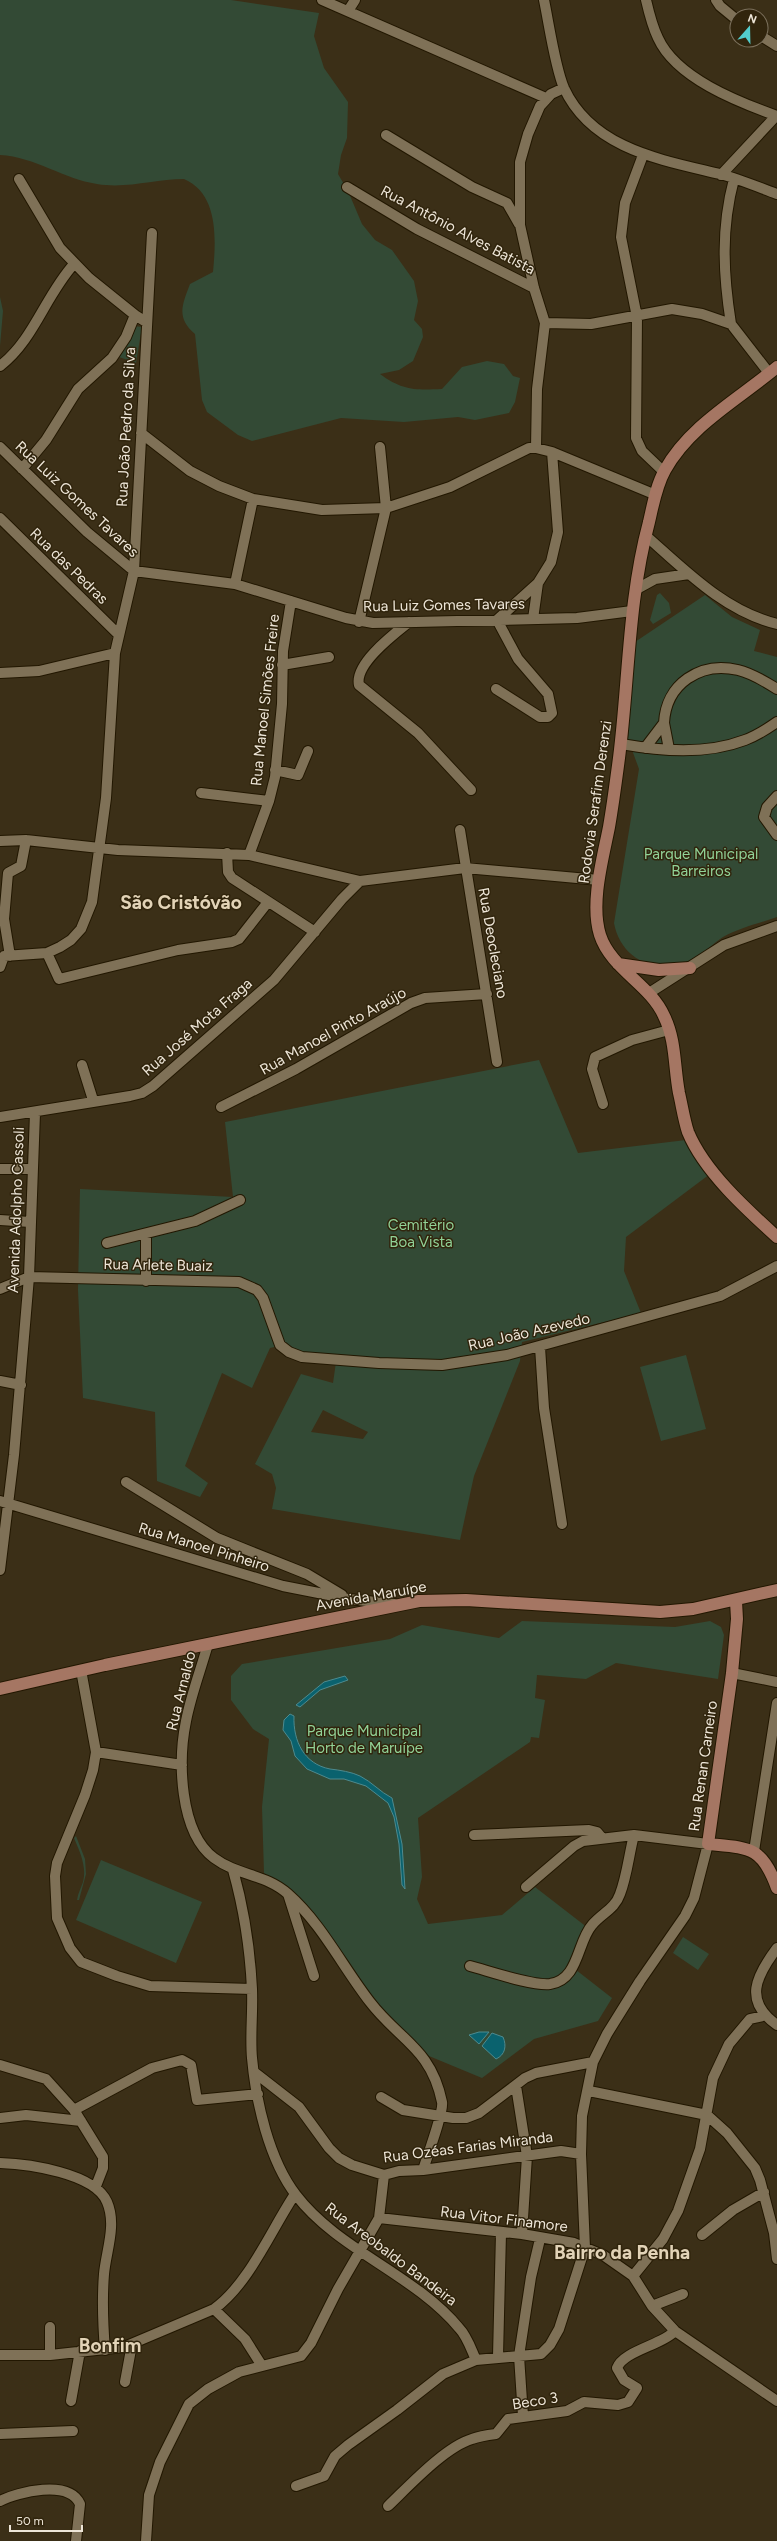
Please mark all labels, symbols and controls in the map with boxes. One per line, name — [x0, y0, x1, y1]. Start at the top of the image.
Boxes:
north arrow — [729, 8, 769, 48]
text: N — [746, 12, 758, 27]
street label: Rua Antônio Alves Batista — [378, 182, 538, 278]
street label: Rua João Pedro da Silva — [113, 347, 139, 507]
street label: Rua Luiz Gomes Tavares — [12, 437, 142, 561]
street label: Rua das Pedras — [26, 524, 112, 608]
street label: Rua Luiz Gomes Tavares — [363, 595, 525, 615]
street label: Rua Manoel Simões Freire — [247, 613, 283, 787]
street label: Rodovia Serafim Derenzi — [575, 719, 615, 885]
park label: Parque Municipal Barreiros — [644, 845, 758, 880]
street label: Rua Deocleciano — [474, 886, 512, 1000]
district label: São Cristóvão — [120, 891, 242, 914]
street label: Rua José Mota Fraga — [138, 974, 256, 1080]
street label: Rua Manoel Pinto Araújo — [257, 983, 409, 1079]
street label: Avenida Adolpho Cassoli — [4, 1127, 28, 1293]
park label: Cemitério Boa Vista — [388, 1216, 454, 1251]
street label: Rua Arlete Buaiz — [103, 1255, 213, 1275]
street label: Rua João Azevedo — [466, 1309, 592, 1355]
street label: Rua Manoel Pinheiro — [136, 1519, 272, 1576]
street label: Avenida Maruípe — [314, 1577, 428, 1615]
street label: Rua Arnaldo — [162, 1649, 200, 1733]
street label: Rua Renan Carneiro — [685, 1699, 721, 1833]
park label: Parque Municipal Horto de Maruípe — [305, 1722, 423, 1757]
street label: Rua Ozéas Farias Miranda — [382, 2128, 554, 2166]
street label: Rua Areobaldo Bandeira — [321, 2199, 461, 2309]
street label: Rua Vitor Finamore — [439, 2202, 569, 2236]
district label: Bairro da Penha — [554, 2241, 690, 2264]
district label: Bonfim — [79, 2334, 141, 2357]
street label: Beco 3 — [511, 2389, 559, 2413]
scale bar — [10, 2507, 82, 2533]
text: 50 m — [16, 2514, 44, 2528]

